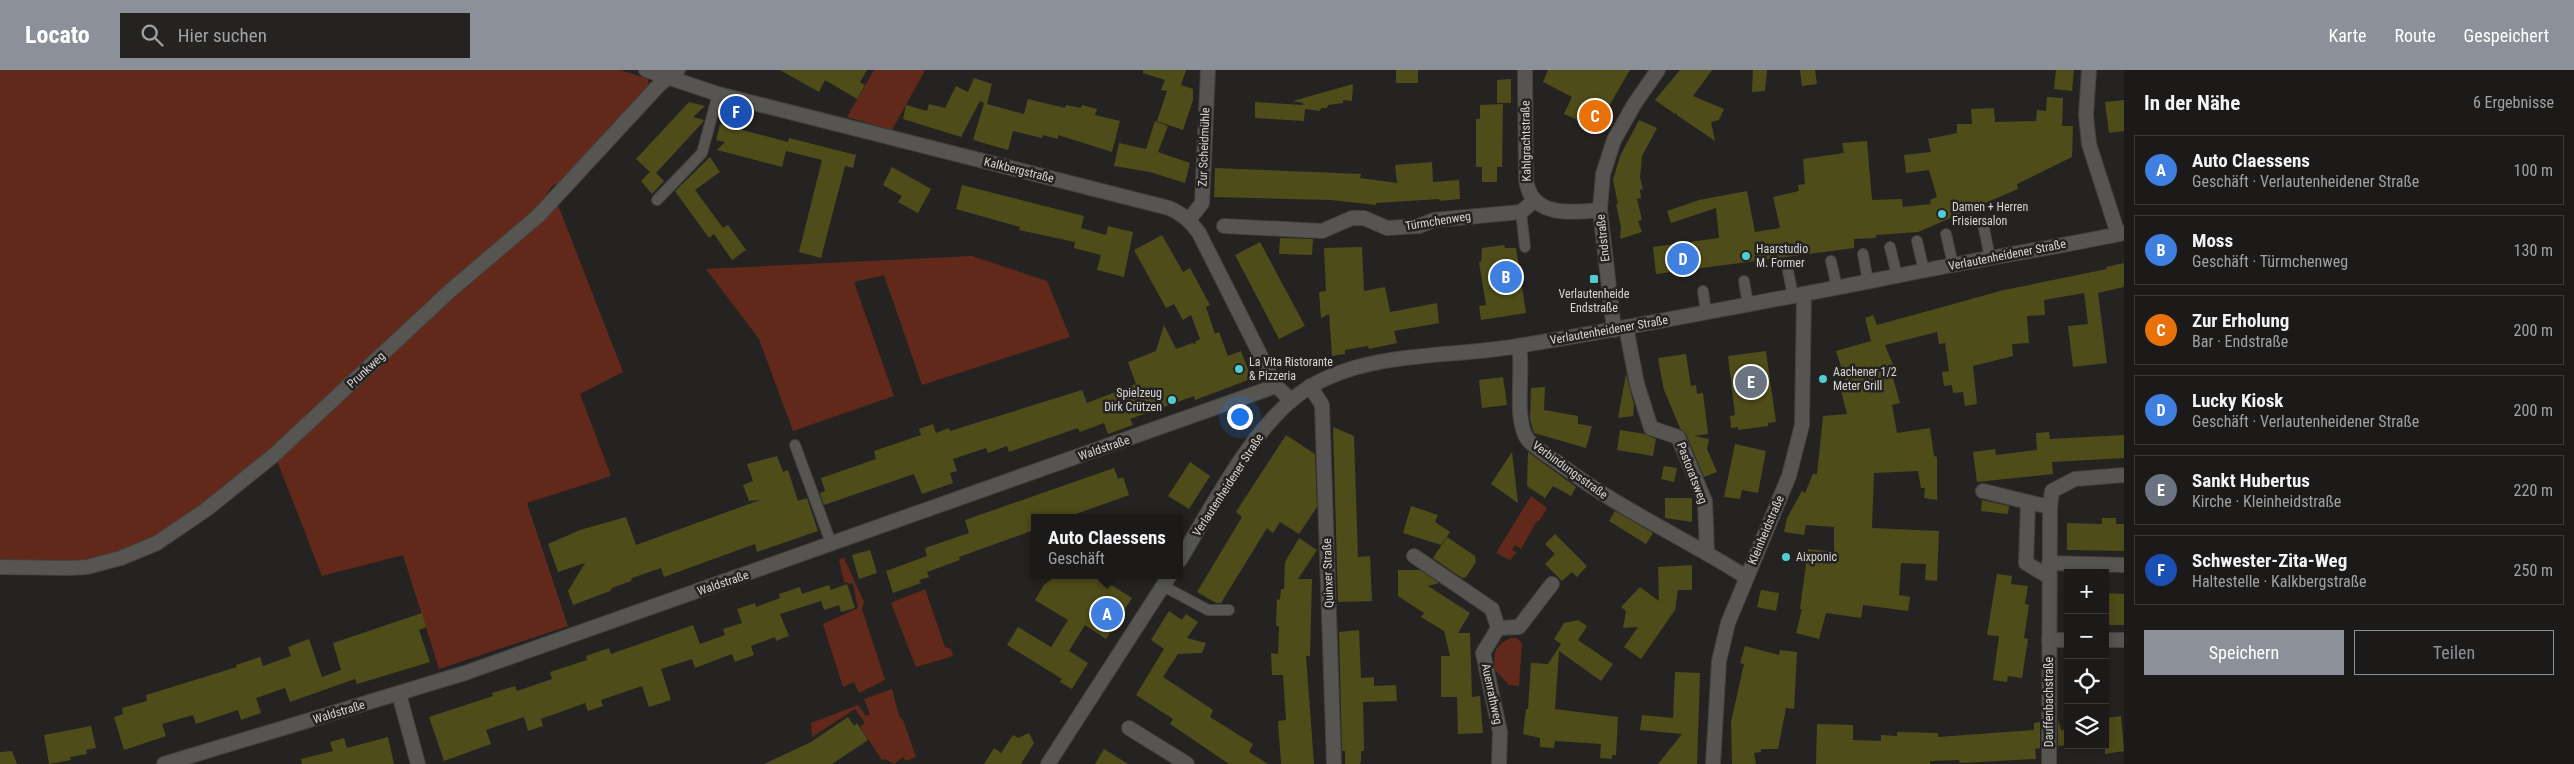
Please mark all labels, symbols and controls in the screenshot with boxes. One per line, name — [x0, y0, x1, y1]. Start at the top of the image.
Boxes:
search box — [120, 13, 470, 58]
text: Locato — [25, 21, 90, 49]
icon: search — [138, 21, 166, 49]
text: Hier suchen — [178, 24, 267, 47]
text: Karte — [2328, 25, 2367, 46]
text: Route — [2395, 25, 2436, 46]
text: Gespeichert — [2464, 25, 2549, 46]
text: In der Nähe — [2144, 91, 2240, 115]
pin: F — [720, 93, 752, 131]
text: 6 Ergebnisse — [2473, 93, 2554, 112]
pin: C — [1579, 97, 1611, 135]
street label: Kahlgrachtstraße — [1518, 100, 1534, 182]
street label: Zur Scheidmühle — [1196, 107, 1212, 187]
text: Auto Claessens — [2192, 149, 2310, 172]
street label: Kalkbergstraße — [983, 155, 1056, 186]
text: A — [2156, 161, 2166, 180]
text: 100 m — [2514, 161, 2553, 180]
text: Geschäft · Verlautenheidener Straße — [2192, 172, 2419, 191]
place label: Damen + Herren Frisiersalon — [1952, 200, 2028, 228]
marker: Damen + Herren Frisiersalon — [1936, 208, 1948, 220]
street label: Türmchenweg — [1404, 209, 1472, 233]
street label: Endstraße — [1594, 213, 1612, 263]
text: Moss — [2192, 229, 2233, 252]
street label: Verlautenheidener Straße — [1947, 237, 2067, 273]
pin: D — [1667, 240, 1699, 278]
text: B — [2157, 241, 2165, 260]
text: 130 m — [2514, 241, 2553, 260]
place label: Haarstudio M. Former — [1756, 242, 1808, 270]
marker: Haarstudio M. Former — [1740, 250, 1752, 262]
text: Geschäft · Türmchenweg — [2192, 252, 2348, 271]
pin: B — [1490, 258, 1522, 296]
marker: Verlautenheide Endstraße — [1588, 273, 1600, 285]
place label: Verlautenheide Endstraße — [1559, 287, 1630, 315]
text: Zur Erholung — [2192, 309, 2289, 332]
street label: Verlautenheidener Straße — [1549, 313, 1669, 347]
text: C — [2156, 321, 2166, 340]
text: 200 m — [2514, 321, 2553, 340]
text: Bar · Endstraße — [2192, 332, 2288, 351]
street label: Prunkweg — [344, 349, 388, 391]
place label: La Vita Ristorante & Pizzeria — [1249, 355, 1333, 383]
marker: La Vita Ristorante & Pizzeria — [1233, 363, 1245, 375]
pin: E — [1735, 363, 1767, 401]
place label: Aachener 1/2 Meter Grill — [1833, 365, 1897, 393]
marker: Aachener 1/2 Meter Grill — [1817, 373, 1829, 385]
place label: Spielzeug Dirk Crützen — [1104, 386, 1162, 414]
text: Lucky Kiosk — [2192, 389, 2283, 412]
marker: Spielzeug Dirk Crützen — [1166, 394, 1178, 406]
text: D — [2156, 401, 2166, 420]
text: 200 m — [2514, 401, 2553, 420]
your location — [1227, 404, 1253, 430]
text: Geschäft · Verlautenheidener Straße — [2192, 412, 2419, 431]
street label: Verlautenheidener Straße — [1190, 431, 1267, 539]
street label: Waldstraße — [1076, 433, 1132, 463]
street label: Verbindungsstraße — [1530, 438, 1611, 502]
street label: Pastoratsweg — [1674, 440, 1710, 506]
text: Sankt Hubertus — [2192, 469, 2310, 492]
text: E — [2157, 481, 2165, 500]
text: 220 m — [2514, 481, 2553, 500]
text: Kirche · Kleinheidstraße — [2192, 492, 2341, 511]
street label: Kleinheidstraße — [1745, 493, 1787, 567]
popup — [1031, 514, 1183, 579]
text: Auto Claessens — [1048, 526, 1166, 549]
street label: Quinxer Straße — [1320, 538, 1336, 608]
text: Geschäft — [1048, 549, 1105, 568]
text: Schwester-Zita-Weg — [2192, 549, 2347, 572]
place label: Aixponic — [1796, 550, 1837, 564]
marker: Aixponic — [1780, 551, 1792, 563]
text: F — [2157, 561, 2165, 580]
text: 250 m — [2514, 561, 2553, 580]
street label: Waldstraße — [695, 568, 751, 598]
map controls — [2064, 569, 2109, 749]
button: + — [2064, 569, 2109, 614]
text: Haltestelle · Kalkbergstraße — [2192, 572, 2367, 591]
pin: A — [1091, 595, 1123, 633]
button: − — [2064, 614, 2109, 659]
button: Speichern — [2144, 630, 2344, 675]
button: Teilen — [2354, 630, 2554, 675]
street label: Dauffenbachstraße — [2042, 656, 2056, 747]
button: locate — [2064, 659, 2109, 704]
street label: Auenrathweg — [1479, 662, 1505, 726]
street label: Waldstraße — [311, 697, 367, 727]
button: layers — [2064, 704, 2109, 749]

